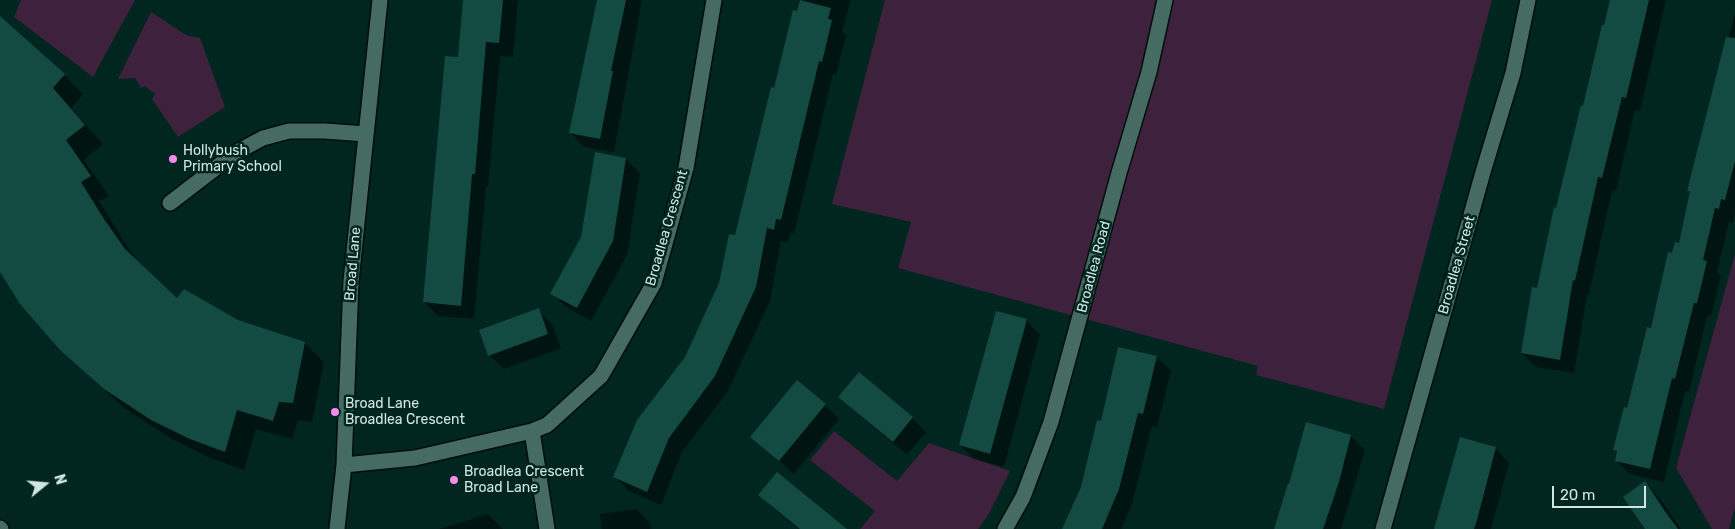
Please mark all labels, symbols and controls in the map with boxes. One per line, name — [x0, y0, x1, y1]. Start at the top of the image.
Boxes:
place label: Hollybush Primary School — [183, 143, 282, 176]
marker: Hollybush Primary School — [167, 153, 179, 165]
street label: Broadlea Crescent — [642, 168, 692, 288]
street label: Broadlea Street — [1435, 214, 1479, 316]
street label: Broadlea Road — [1074, 219, 1114, 315]
street label: Broad Lane — [341, 226, 365, 302]
place label: Broad Lane Broadlea Crescent — [345, 396, 465, 428]
marker: Broad Lane Broadlea Crescent — [329, 406, 341, 418]
north arrow — [20, 459, 70, 509]
place label: Broadlea Crescent Broad Lane — [464, 464, 584, 497]
text: N — [50, 472, 69, 487]
marker: Broadlea Crescent Broad Lane — [448, 474, 460, 486]
scale bar — [1555, 476, 1649, 508]
text: 20 m — [1560, 486, 1595, 504]

